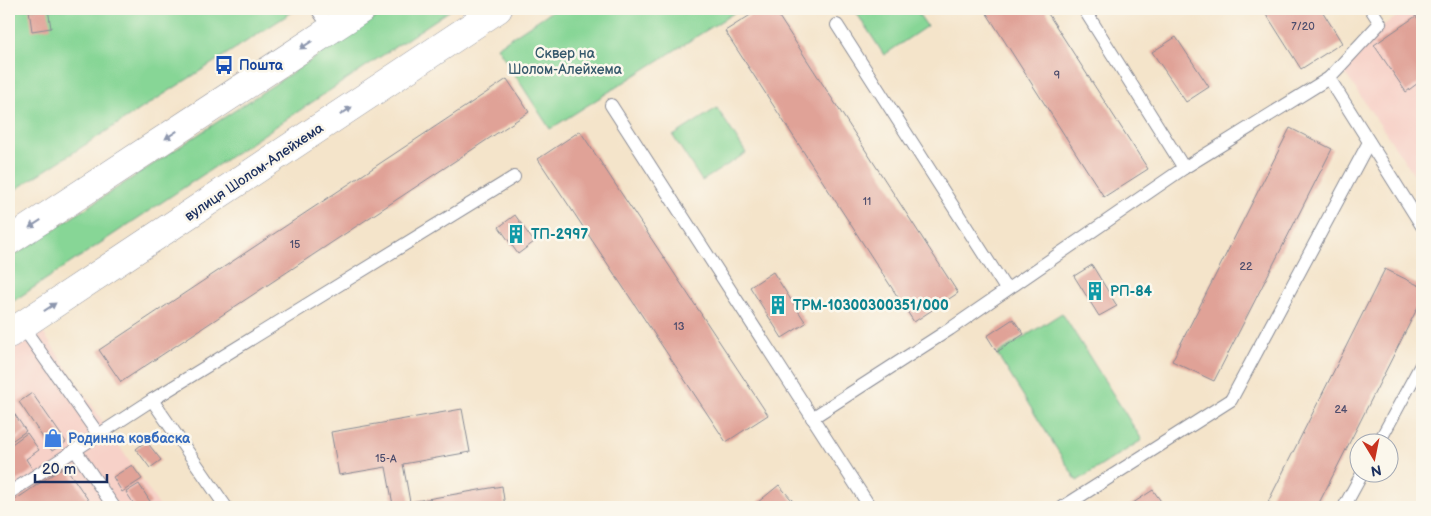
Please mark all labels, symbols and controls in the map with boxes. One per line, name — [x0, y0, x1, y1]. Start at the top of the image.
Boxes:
house number: 7/20 — [1291, 20, 1315, 33]
one-way arrow — [300, 40, 313, 50]
park label: Сквер на Шолом-Алейхема — [508, 45, 623, 78]
bus stop icon: Пошта — [213, 54, 235, 76]
place label: Пошта — [239, 57, 284, 74]
house number: 9 — [1054, 69, 1060, 82]
one-way arrow — [339, 106, 352, 116]
street label: вулиця Шолом-Алейхема — [181, 119, 327, 225]
one-way arrow — [164, 130, 177, 139]
house number: 11 — [863, 195, 871, 208]
one-way arrow — [28, 219, 42, 229]
building icon: ТП-2997 — [505, 223, 527, 245]
place label: ТП-2997 — [531, 226, 588, 243]
house number: 15 — [290, 238, 300, 251]
house number: 22 — [1240, 260, 1253, 273]
building icon: РП-84 — [1084, 280, 1106, 302]
place label: РП-84 — [1110, 283, 1153, 300]
building icon: ТРМ-10300300351/000 — [767, 294, 789, 316]
place label: ТРМ-10300300351/000 — [793, 297, 949, 314]
one-way arrow — [43, 302, 56, 312]
house number: 13 — [673, 320, 685, 333]
house number: 24 — [1334, 403, 1348, 416]
shop icon: Родинна ковбаска — [42, 427, 64, 449]
place label: Родинна ковбаска — [68, 430, 191, 447]
north arrow — [1348, 434, 1398, 484]
scale bar — [35, 451, 108, 483]
house number: 15-А — [375, 452, 397, 465]
text: 20 m — [42, 460, 76, 479]
text: N — [1370, 461, 1383, 480]

